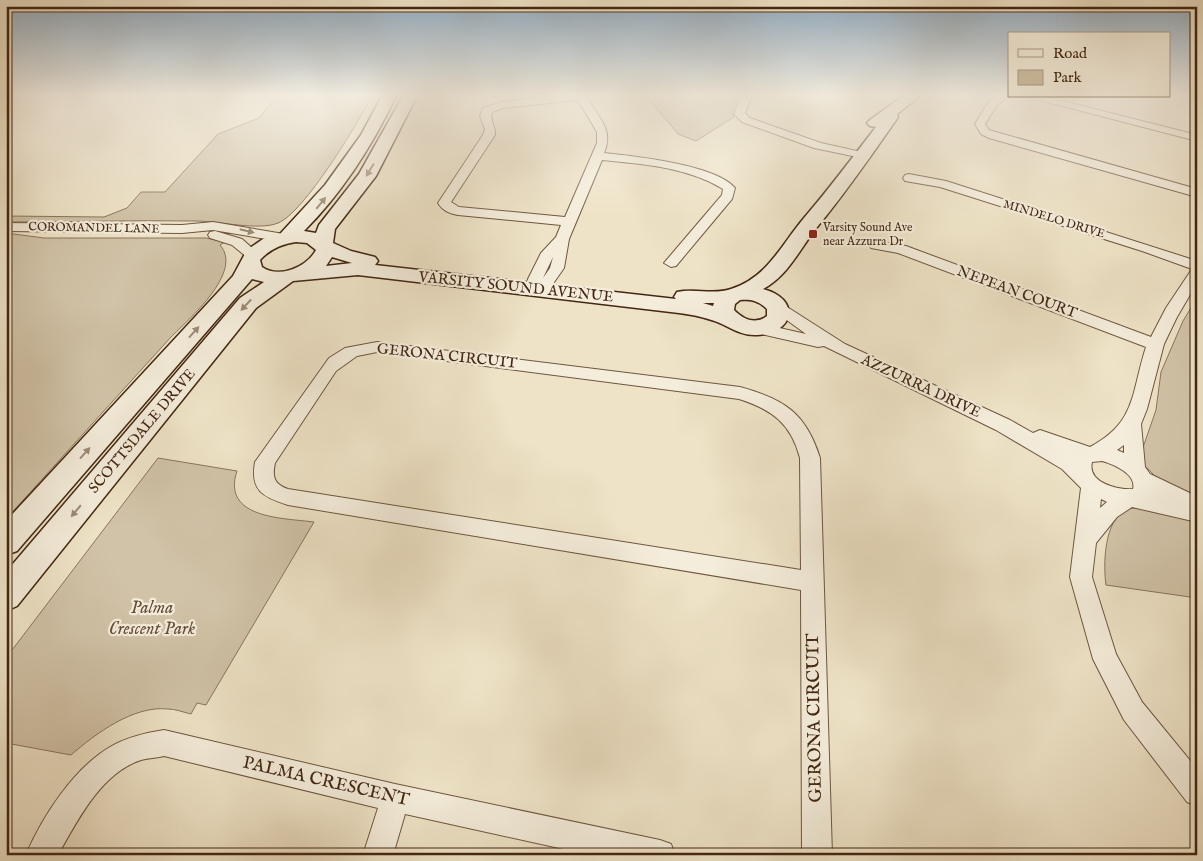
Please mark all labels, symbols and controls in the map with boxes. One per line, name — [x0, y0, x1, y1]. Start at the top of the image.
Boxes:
legend — [1008, 32, 1170, 98]
text: Road — [1053, 44, 1088, 63]
text: Park — [1053, 68, 1083, 87]
one-way arrow — [366, 164, 375, 177]
one-way arrow — [316, 196, 327, 209]
street label: MINDELO DRIVE — [1001, 196, 1107, 242]
street label: COROMANDEL LANE — [28, 219, 160, 237]
place label: Varsity Sound Ave near Azzurra Dr — [822, 220, 913, 249]
one-way arrow — [240, 227, 255, 235]
marker: Varsity Sound Ave near Azzurra Dr — [807, 228, 819, 240]
street label: NEPEAN COURT — [954, 261, 1080, 323]
street label: VARSITY SOUND AVENUE — [417, 267, 614, 307]
one-way arrow — [241, 299, 252, 312]
one-way arrow — [188, 325, 199, 338]
street label: GERONA CIRCUIT — [376, 339, 518, 373]
street label: AZZURRA DRIVE — [857, 350, 984, 422]
street label: SCOTTSDALE DRIVE — [84, 365, 200, 497]
one-way arrow — [79, 447, 91, 459]
one-way arrow — [70, 504, 81, 517]
park label: Palma Crescent Park — [109, 597, 195, 641]
street label: GERONA CIRCUIT — [802, 633, 828, 803]
street label: PALMA CRESCENT — [241, 752, 411, 812]

